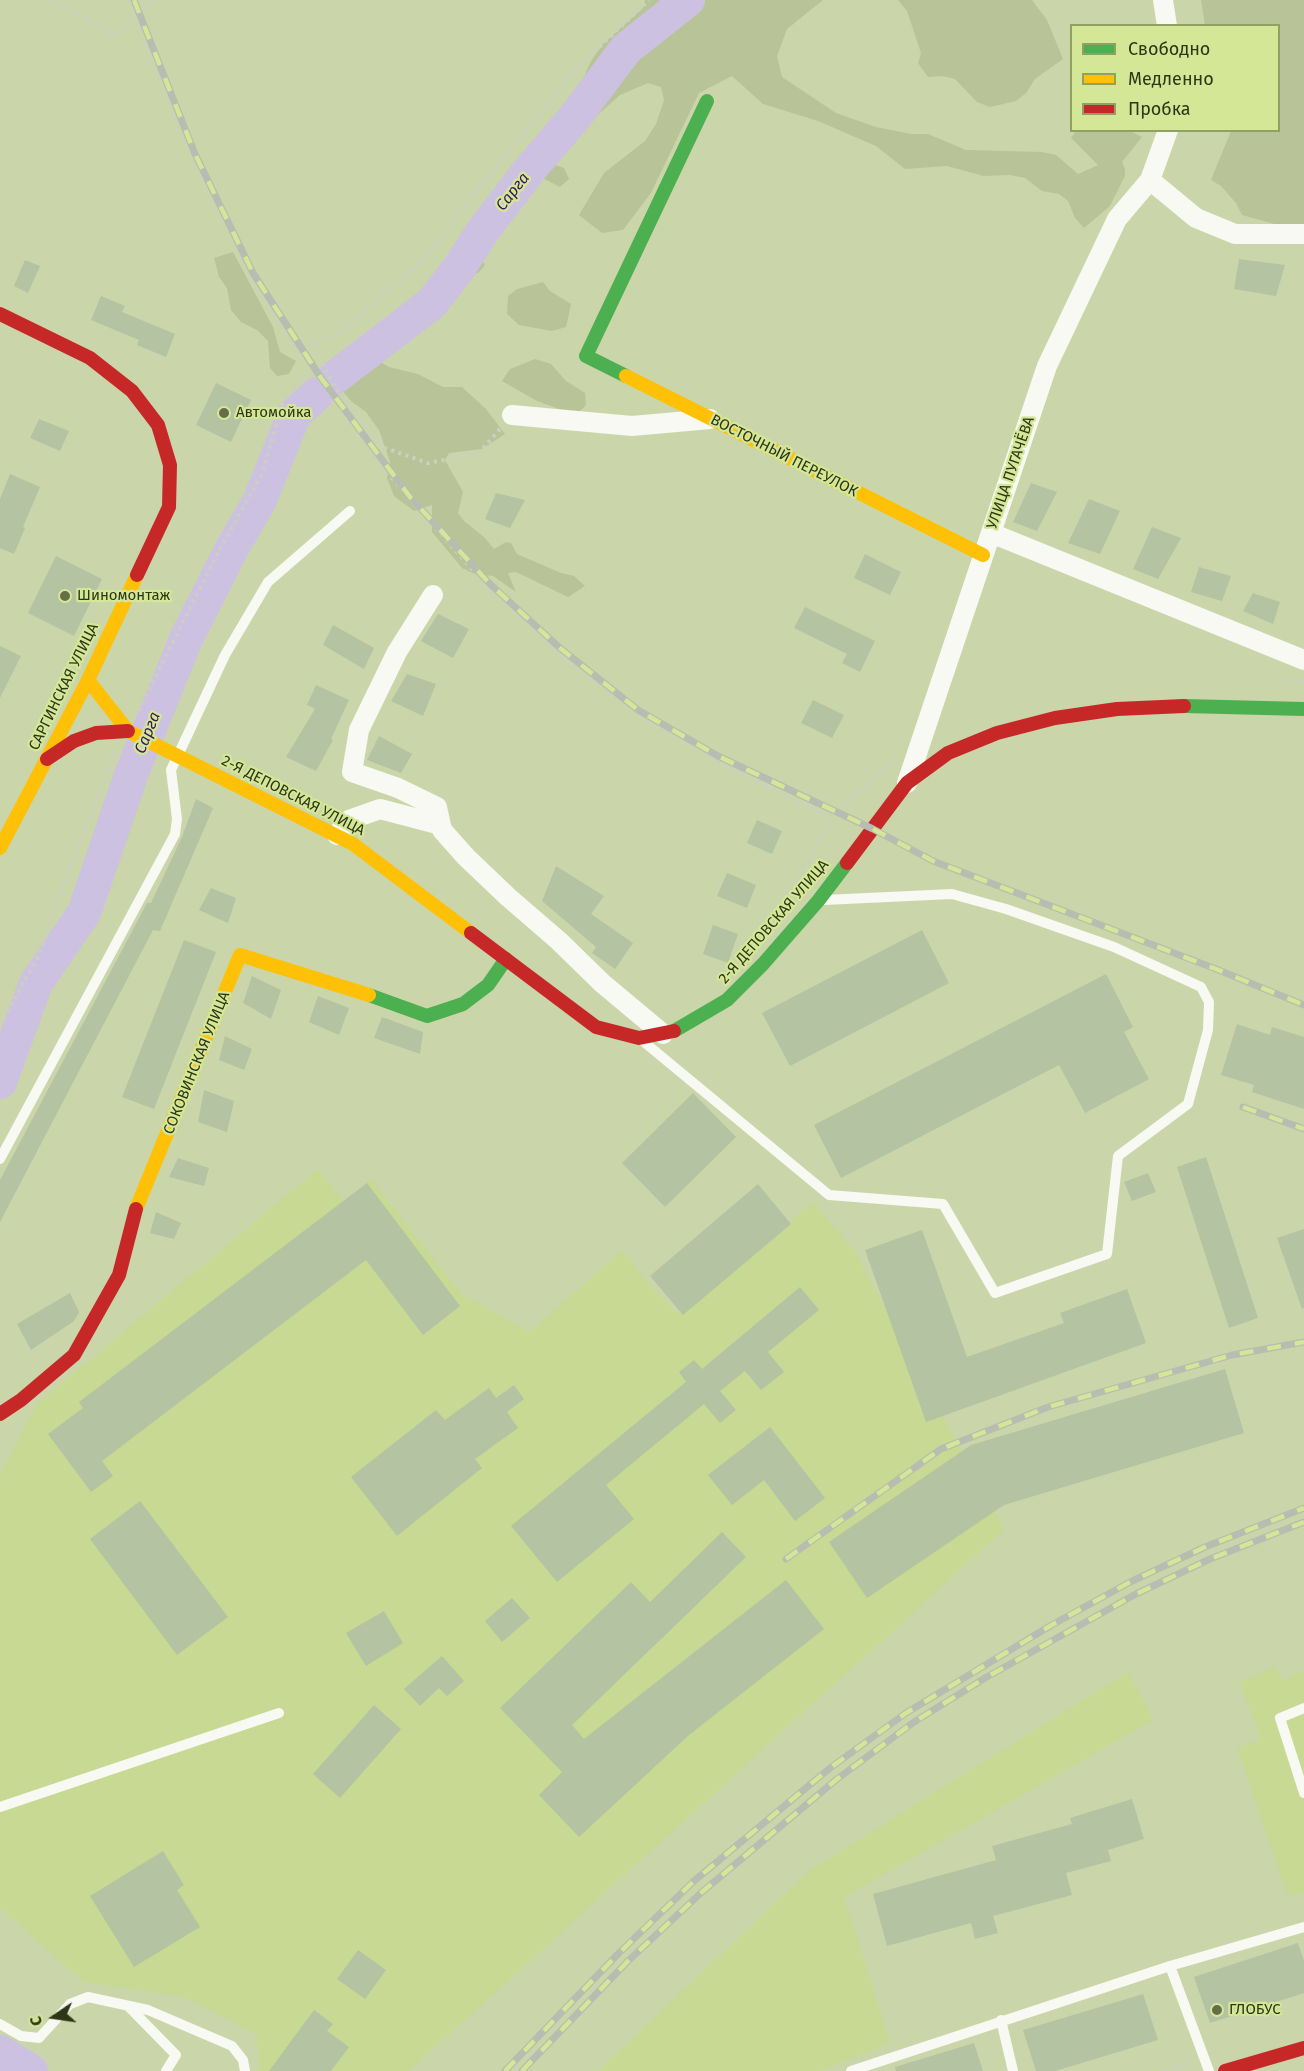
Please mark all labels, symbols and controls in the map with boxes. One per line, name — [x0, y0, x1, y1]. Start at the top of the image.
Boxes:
legend — [1070, 24, 1280, 132]
text: Свободно — [1128, 38, 1210, 60]
text: Медленно — [1128, 68, 1214, 90]
text: Пробка — [1128, 98, 1191, 120]
water label: Сарга — [492, 169, 534, 215]
place label: Автомойка — [236, 404, 311, 422]
marker: Автомойка — [217, 406, 231, 420]
street label: ВОСТОЧНЫЙ ПЕРЕУЛОК — [707, 411, 861, 501]
street label: УЛИЦА ПУГАЧЁВА — [983, 414, 1039, 532]
place label: Шиномонтаж — [77, 587, 170, 605]
marker: Шиномонтаж — [58, 589, 72, 603]
street label: САРГИНСКАЯ УЛИЦА — [25, 621, 103, 753]
water label: Сарга — [131, 709, 165, 757]
street label: 2-Я ДЕПОВСКАЯ УЛИЦА — [218, 752, 368, 840]
street label: 2-Я ДЕПОВСКАЯ УЛИЦА — [715, 856, 833, 988]
street label: СОКОВИНСКАЯ УЛИЦА — [160, 989, 234, 1137]
north arrow — [24, 1987, 84, 2047]
place label: ГЛОБУС — [1229, 2001, 1281, 2019]
marker: ГЛОБУС — [1210, 2003, 1224, 2017]
text: С — [26, 2015, 46, 2028]

